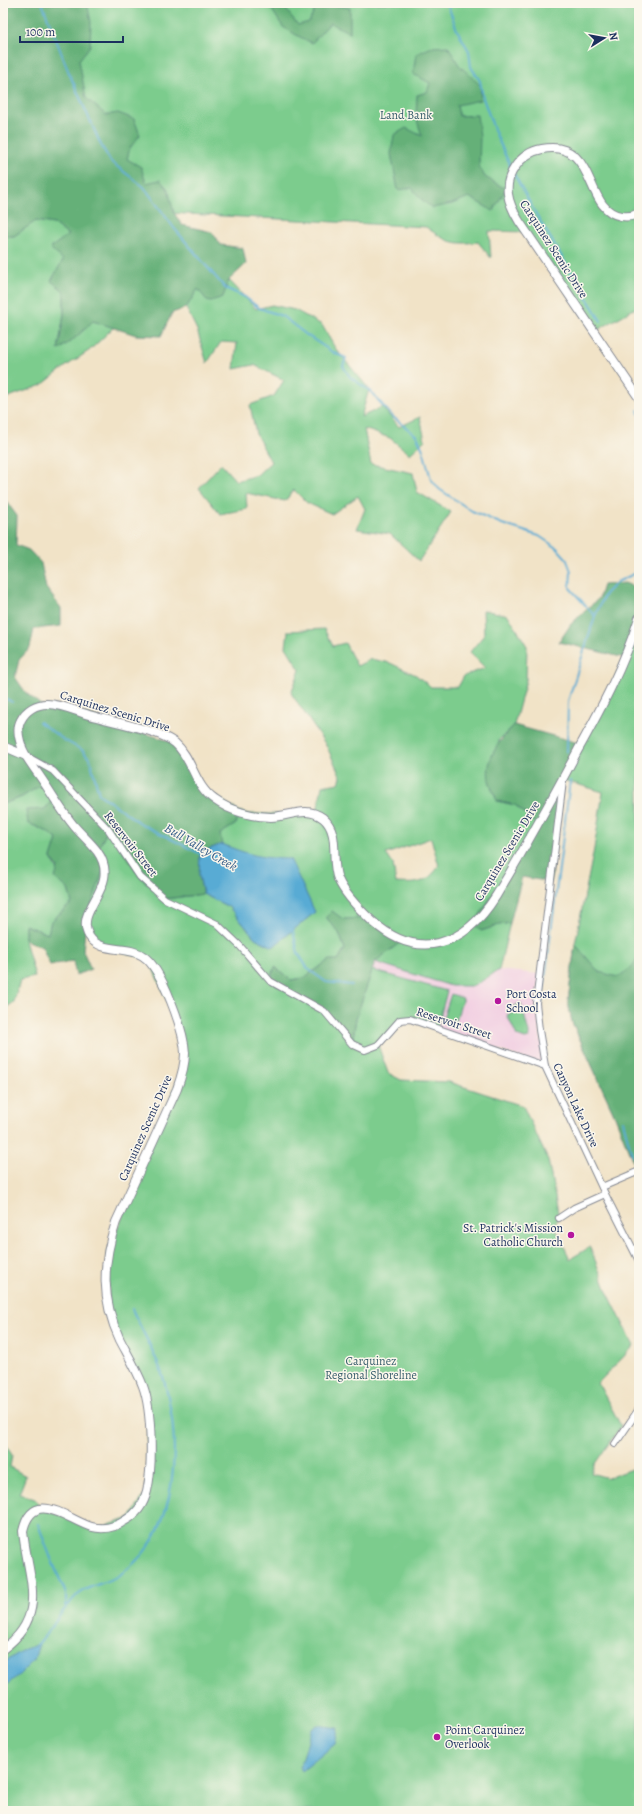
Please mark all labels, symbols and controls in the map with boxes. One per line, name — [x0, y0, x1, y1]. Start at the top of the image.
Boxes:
scale bar — [20, 18, 123, 44]
north arrow — [584, 18, 624, 58]
text: 100 m — [26, 24, 55, 40]
text: N — [605, 31, 621, 42]
park label: Land Bank — [380, 107, 432, 123]
street label: Carquinez Scenic Drive — [516, 197, 592, 301]
street label: Carquinez Scenic Drive — [58, 687, 172, 735]
street label: Carquinez Scenic Drive — [471, 798, 543, 904]
street label: Reservoir Street — [101, 808, 161, 880]
water label: Bull Valley Creek — [162, 819, 241, 875]
place label: Port Costa School — [506, 986, 557, 1016]
marker: Port Costa School — [493, 996, 503, 1006]
street label: Reservoir Street — [414, 1003, 494, 1043]
street label: Canyon Lake Drive — [549, 1060, 603, 1150]
street label: Carquinez Scenic Drive — [114, 1073, 176, 1183]
place label: St. Patrick's Mission Catholic Church — [463, 1220, 564, 1250]
marker: St. Patrick's Mission Catholic Church — [566, 1230, 576, 1240]
park label: Carquinez Regional Shoreline — [325, 1353, 417, 1383]
place label: Point Carquinez Overlook — [445, 1722, 524, 1752]
marker: Point Carquinez Overlook — [432, 1732, 442, 1742]

